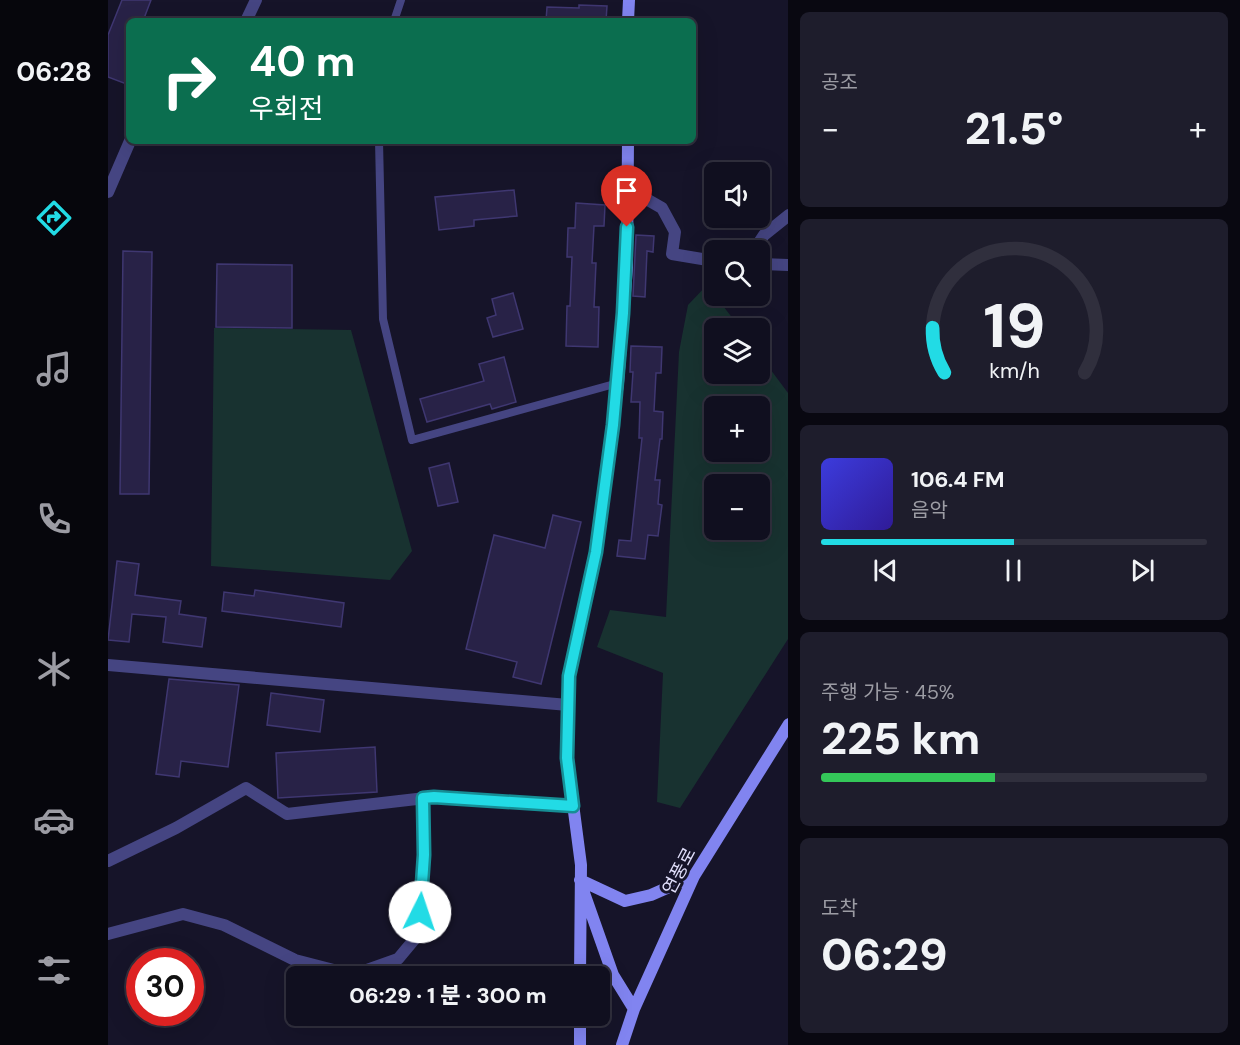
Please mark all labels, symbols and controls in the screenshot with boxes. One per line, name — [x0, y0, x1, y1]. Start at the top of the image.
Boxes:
text: 40 m — [249, 34, 355, 89]
icon: right — [150, 42, 228, 120]
text: 06:28 — [16, 54, 92, 89]
text: 공조 — [821, 69, 858, 95]
text: 우회전 — [249, 91, 324, 126]
text: 21.5° — [965, 99, 1063, 158]
text: − — [821, 107, 839, 150]
text: + — [1189, 107, 1207, 150]
map controls — [704, 162, 770, 540]
button: sound — [704, 162, 770, 228]
pin — [601, 165, 652, 227]
icon: arrive — [610, 174, 643, 207]
icon: directions — [33, 197, 75, 239]
button: search — [704, 240, 770, 306]
text: 19 — [983, 285, 1045, 366]
button: layers — [704, 318, 770, 384]
icon: music — [33, 348, 75, 390]
text: km/h — [989, 357, 1039, 385]
button: + — [704, 396, 770, 462]
text: 106.4 FM — [911, 465, 1004, 494]
button: − — [704, 474, 770, 540]
text: 음악 — [911, 497, 948, 523]
icon: phone — [33, 498, 75, 540]
icon: previous — [869, 554, 902, 587]
icon: pause — [997, 554, 1030, 587]
icon: next — [1126, 554, 1159, 587]
icon: climate — [33, 648, 75, 690]
text: 주행 가능 · 45% — [821, 679, 955, 705]
text: 225 km — [821, 709, 980, 768]
icon: car — [33, 799, 75, 841]
street label: 연풍로 — [657, 843, 701, 899]
position arrow — [388, 880, 452, 944]
text: 도착 — [821, 895, 858, 921]
text: 06:29 — [821, 925, 947, 984]
speed limit sign: 30 — [126, 948, 204, 1026]
icon: filters — [33, 949, 75, 991]
text: 06:29 · 1 분 · 300 m — [349, 981, 547, 1010]

